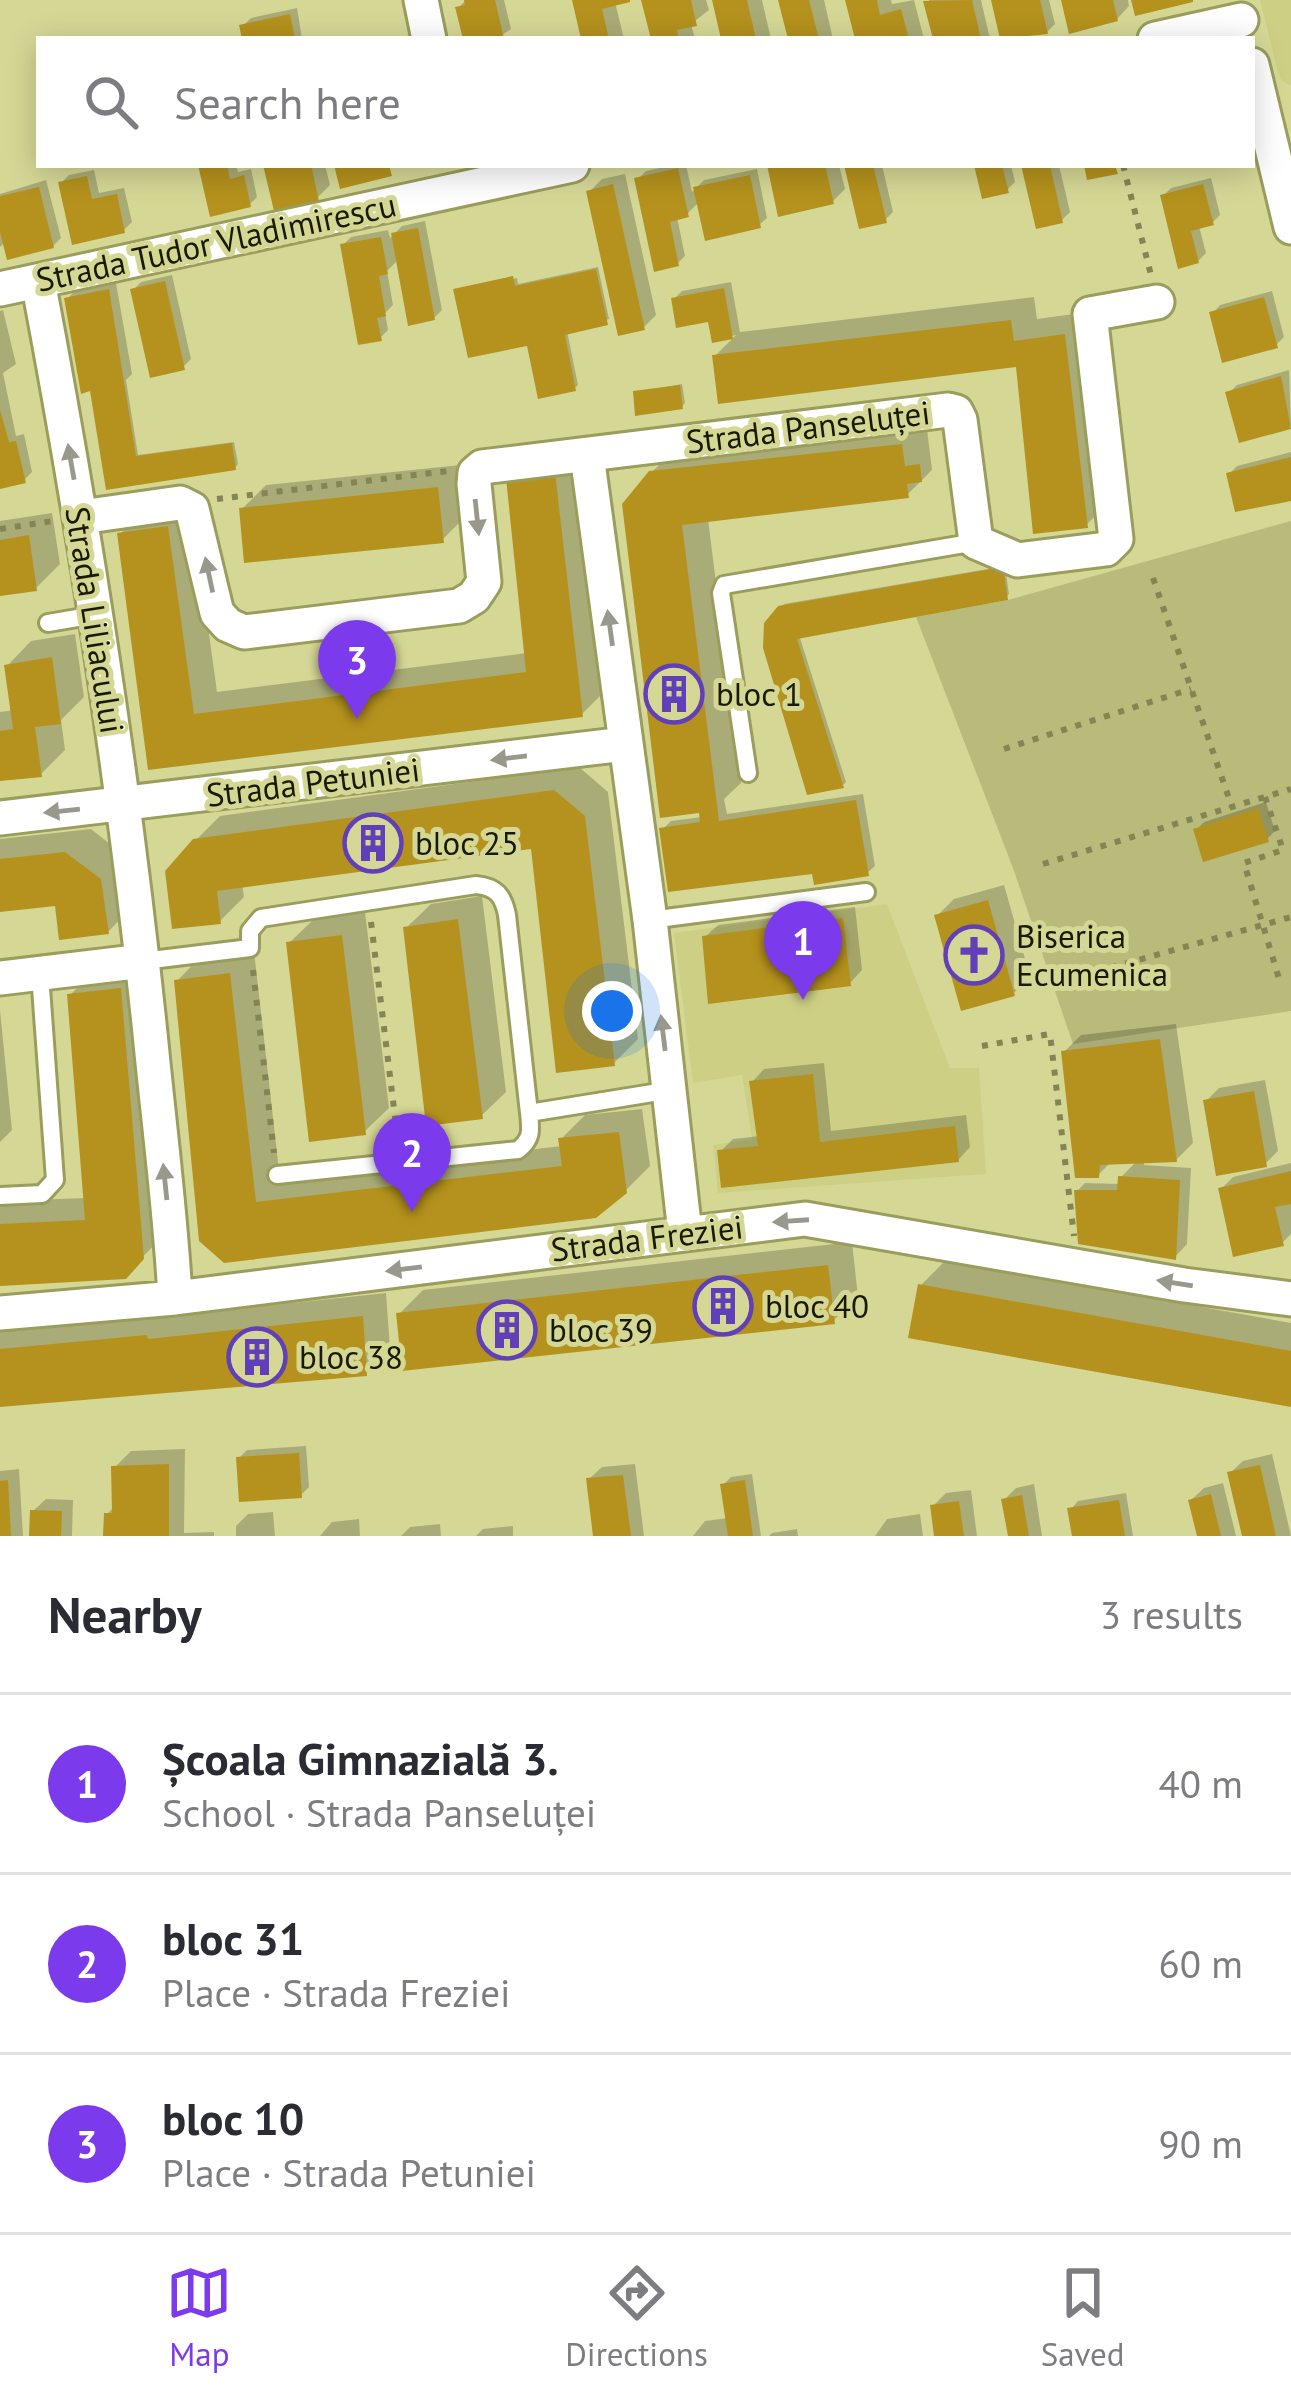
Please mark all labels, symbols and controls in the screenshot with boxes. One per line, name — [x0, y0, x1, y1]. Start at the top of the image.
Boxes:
search box — [36, 36, 1255, 168]
icon: search — [78, 69, 144, 135]
text: Search here — [174, 73, 401, 131]
street label: Strada Tudor Vladimirescu — [32, 182, 400, 301]
street label: Strada Panseluței — [683, 390, 932, 463]
one-way arrow — [61, 443, 80, 480]
one-way arrow — [468, 499, 487, 536]
street label: Strada Liliacului — [56, 504, 135, 736]
one-way arrow — [199, 556, 218, 594]
one-way arrow — [600, 609, 619, 646]
pin: 3 — [318, 620, 396, 719]
building icon: bloc 1 — [643, 663, 705, 725]
place label: bloc 1 — [716, 672, 802, 715]
street label: Strada Petuniei — [204, 747, 422, 816]
one-way arrow — [490, 749, 527, 768]
one-way arrow — [43, 802, 80, 821]
building icon: bloc 25 — [342, 812, 404, 874]
place label: bloc 25 — [415, 821, 519, 864]
pin: 1 — [764, 901, 842, 1000]
place label: Biserica Ecumenica — [1016, 914, 1168, 995]
church icon: Biserica Ecumenica — [943, 924, 1005, 986]
your location — [582, 981, 642, 1041]
one-way arrow — [654, 1014, 673, 1051]
pin: 2 — [373, 1113, 451, 1212]
one-way arrow — [155, 1162, 174, 1200]
street label: Strada Freziei — [548, 1204, 745, 1271]
one-way arrow — [772, 1212, 809, 1231]
one-way arrow — [385, 1259, 422, 1278]
one-way arrow — [1156, 1274, 1193, 1293]
building icon: bloc 40 — [692, 1275, 754, 1337]
place label: bloc 40 — [765, 1284, 869, 1327]
building icon: bloc 39 — [476, 1299, 538, 1361]
place label: bloc 39 — [549, 1308, 653, 1351]
building icon: bloc 38 — [226, 1326, 288, 1388]
place label: bloc 38 — [299, 1335, 403, 1378]
text: Nearby — [48, 1581, 202, 1647]
text: 3 results — [1100, 1589, 1243, 1640]
text: Școala Gimnazială 3. — [162, 1729, 559, 1787]
text: 1 — [76, 1758, 98, 1809]
text: 40 m — [1158, 1758, 1243, 1809]
text: School · Strada Panseluței — [162, 1787, 596, 1838]
text: bloc 31 — [162, 1909, 304, 1967]
text: 2 — [76, 1938, 98, 1989]
text: 60 m — [1158, 1938, 1243, 1989]
text: Place · Strada Freziei — [162, 1967, 511, 2018]
text: bloc 10 — [162, 2089, 304, 2147]
text: 3 — [76, 2118, 98, 2169]
text: 90 m — [1158, 2118, 1243, 2169]
text: Place · Strada Petuniei — [162, 2147, 536, 2198]
tab: Map — [166, 2260, 232, 2375]
tab: Directions — [565, 2260, 708, 2375]
tab: Saved — [1041, 2260, 1125, 2375]

